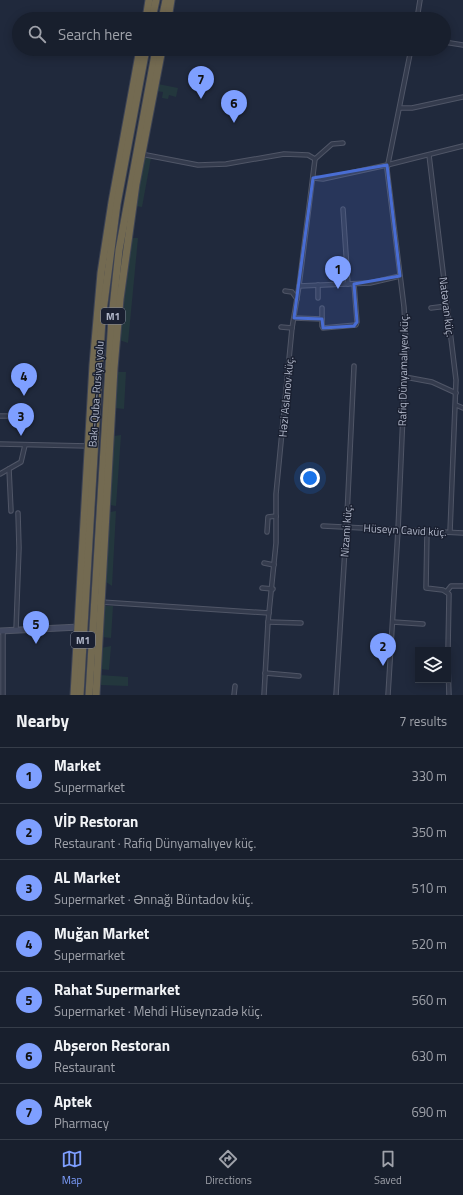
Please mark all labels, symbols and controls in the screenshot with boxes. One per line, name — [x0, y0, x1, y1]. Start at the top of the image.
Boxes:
search box — [12, 12, 451, 56]
icon: search — [26, 23, 48, 45]
text: Search here — [58, 23, 132, 46]
pin: 7 — [188, 66, 214, 99]
pin: 6 — [221, 90, 247, 123]
pin: 1 — [325, 256, 351, 289]
street label: Natəvan küç. — [435, 276, 459, 338]
road number: M1 — [101, 308, 125, 324]
street label: Rafiq Dünyamalıyev küç. — [394, 314, 412, 426]
street label: Bakı-Quba-Rusiya yolu — [84, 340, 108, 448]
street label: Həzi Aslanov küç. — [275, 356, 297, 438]
pin: 4 — [11, 363, 37, 396]
pin: 3 — [8, 403, 34, 436]
your location — [300, 468, 320, 488]
street label: Nizami küç. — [336, 504, 356, 558]
street label: Hüseyn Cavid küç. — [363, 520, 447, 540]
pin: 5 — [23, 611, 49, 644]
road number: M1 — [71, 632, 95, 648]
pin: 2 — [370, 633, 396, 666]
map controls — [415, 647, 451, 683]
button: layers — [415, 647, 451, 683]
text: Nearby — [16, 708, 69, 734]
text: 7 results — [399, 711, 447, 731]
text: Market — [54, 754, 101, 777]
text: 1 — [25, 766, 33, 786]
text: 330 m — [411, 766, 447, 786]
text: Supermarket — [54, 777, 125, 797]
text: VİP Restoran — [54, 810, 138, 833]
text: 2 — [25, 822, 33, 842]
text: 350 m — [411, 822, 447, 842]
text: Restaurant · Rafiq Dünyamalıyev küç. — [54, 833, 256, 853]
text: AL Market — [54, 866, 120, 889]
text: 3 — [25, 878, 33, 898]
text: 510 m — [411, 878, 447, 898]
text: Supermarket · Ənnağı Büntadov küç. — [54, 889, 253, 909]
text: Muğan Market — [54, 922, 149, 945]
text: 4 — [25, 934, 33, 954]
text: 520 m — [411, 934, 447, 954]
text: Supermarket — [54, 945, 125, 965]
text: Rahat Supermarket — [54, 978, 180, 1001]
text: 5 — [25, 990, 33, 1010]
text: 560 m — [411, 990, 447, 1010]
text: Supermarket · Mehdi Hüseynzadə küç. — [54, 1001, 263, 1021]
text: Abşeron Restoran — [54, 1034, 170, 1057]
text: 6 — [25, 1046, 33, 1066]
text: 630 m — [411, 1046, 447, 1066]
text: Restaurant — [54, 1057, 115, 1077]
text: Aptek — [54, 1090, 92, 1113]
text: 7 — [25, 1102, 33, 1122]
text: 690 m — [411, 1102, 447, 1122]
text: Pharmacy — [54, 1113, 109, 1133]
tab: Map — [61, 1148, 83, 1188]
tab: Directions — [205, 1148, 252, 1188]
tab: Saved — [374, 1148, 402, 1188]

